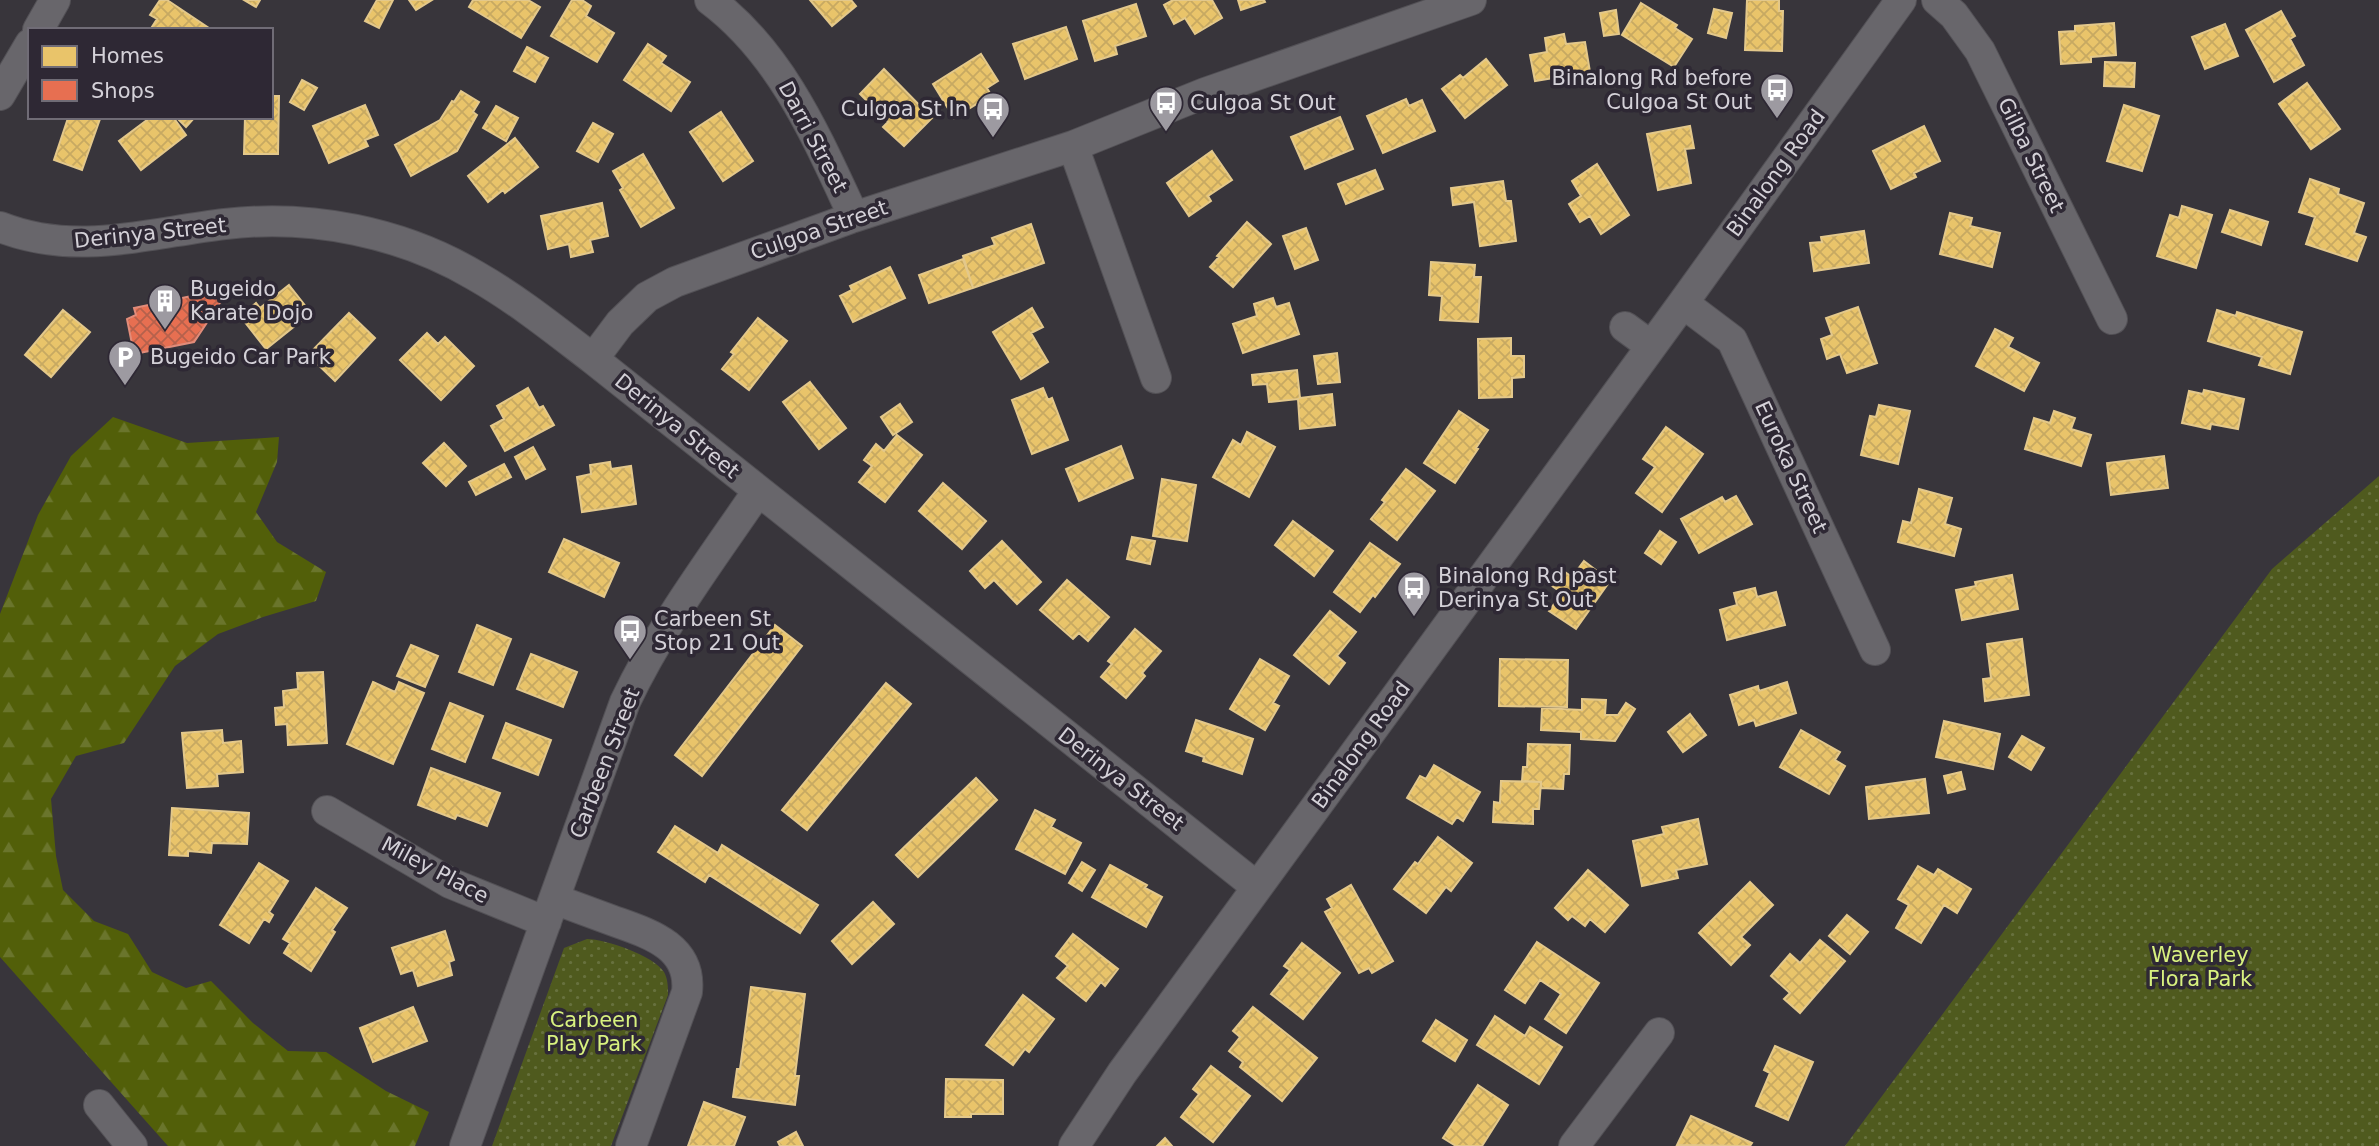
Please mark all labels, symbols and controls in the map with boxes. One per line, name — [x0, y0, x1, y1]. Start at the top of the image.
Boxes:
legend — [28, 28, 273, 119]
text: Homes — [91, 44, 164, 68]
place label: Binalong Rd before Culgoa St Out — [1551, 66, 1752, 114]
bus stop icon: Binalong Rd before Culgoa St Out — [1758, 71, 1796, 120]
street label: Darri Street — [774, 77, 852, 197]
text: Shops — [91, 79, 155, 103]
bus stop icon: Culgoa St Out — [1147, 84, 1185, 133]
bus stop icon: Culgoa St In — [974, 90, 1012, 139]
place label: Culgoa St Out — [1190, 91, 1336, 115]
street label: Gilba Street — [1993, 94, 2069, 216]
place label: Culgoa St In — [841, 97, 968, 121]
street label: Binalong Road — [1722, 105, 1830, 241]
street label: Culgoa Street — [747, 195, 891, 265]
street label: Derinya Street — [73, 213, 227, 253]
place label: Bugeido Karate Dojo — [190, 277, 313, 325]
building icon: Bugeido Karate Dojo — [146, 282, 184, 331]
parking icon: Bugeido Car Park — [106, 338, 144, 387]
place label: Bugeido Car Park — [150, 345, 332, 369]
street label: Derinya Street — [610, 369, 744, 483]
street label: Euroka Street — [1750, 397, 1832, 537]
place label: Binalong Rd past Derinya St Out — [1438, 564, 1616, 612]
bus stop icon: Binalong Rd past Derinya St Out — [1395, 569, 1433, 618]
place label: Carbeen St Stop 21 Out — [654, 607, 780, 655]
bus stop icon: Carbeen St Stop 21 Out — [611, 612, 649, 661]
street label: Binalong Road — [1307, 677, 1415, 813]
street label: Carbeen Street — [565, 684, 645, 842]
street label: Derinya Street — [1053, 723, 1189, 835]
street label: Miley Place — [377, 832, 493, 908]
park label: Waverley Flora Park — [2148, 943, 2253, 991]
park label: Carbeen Play Park — [546, 1008, 643, 1056]

